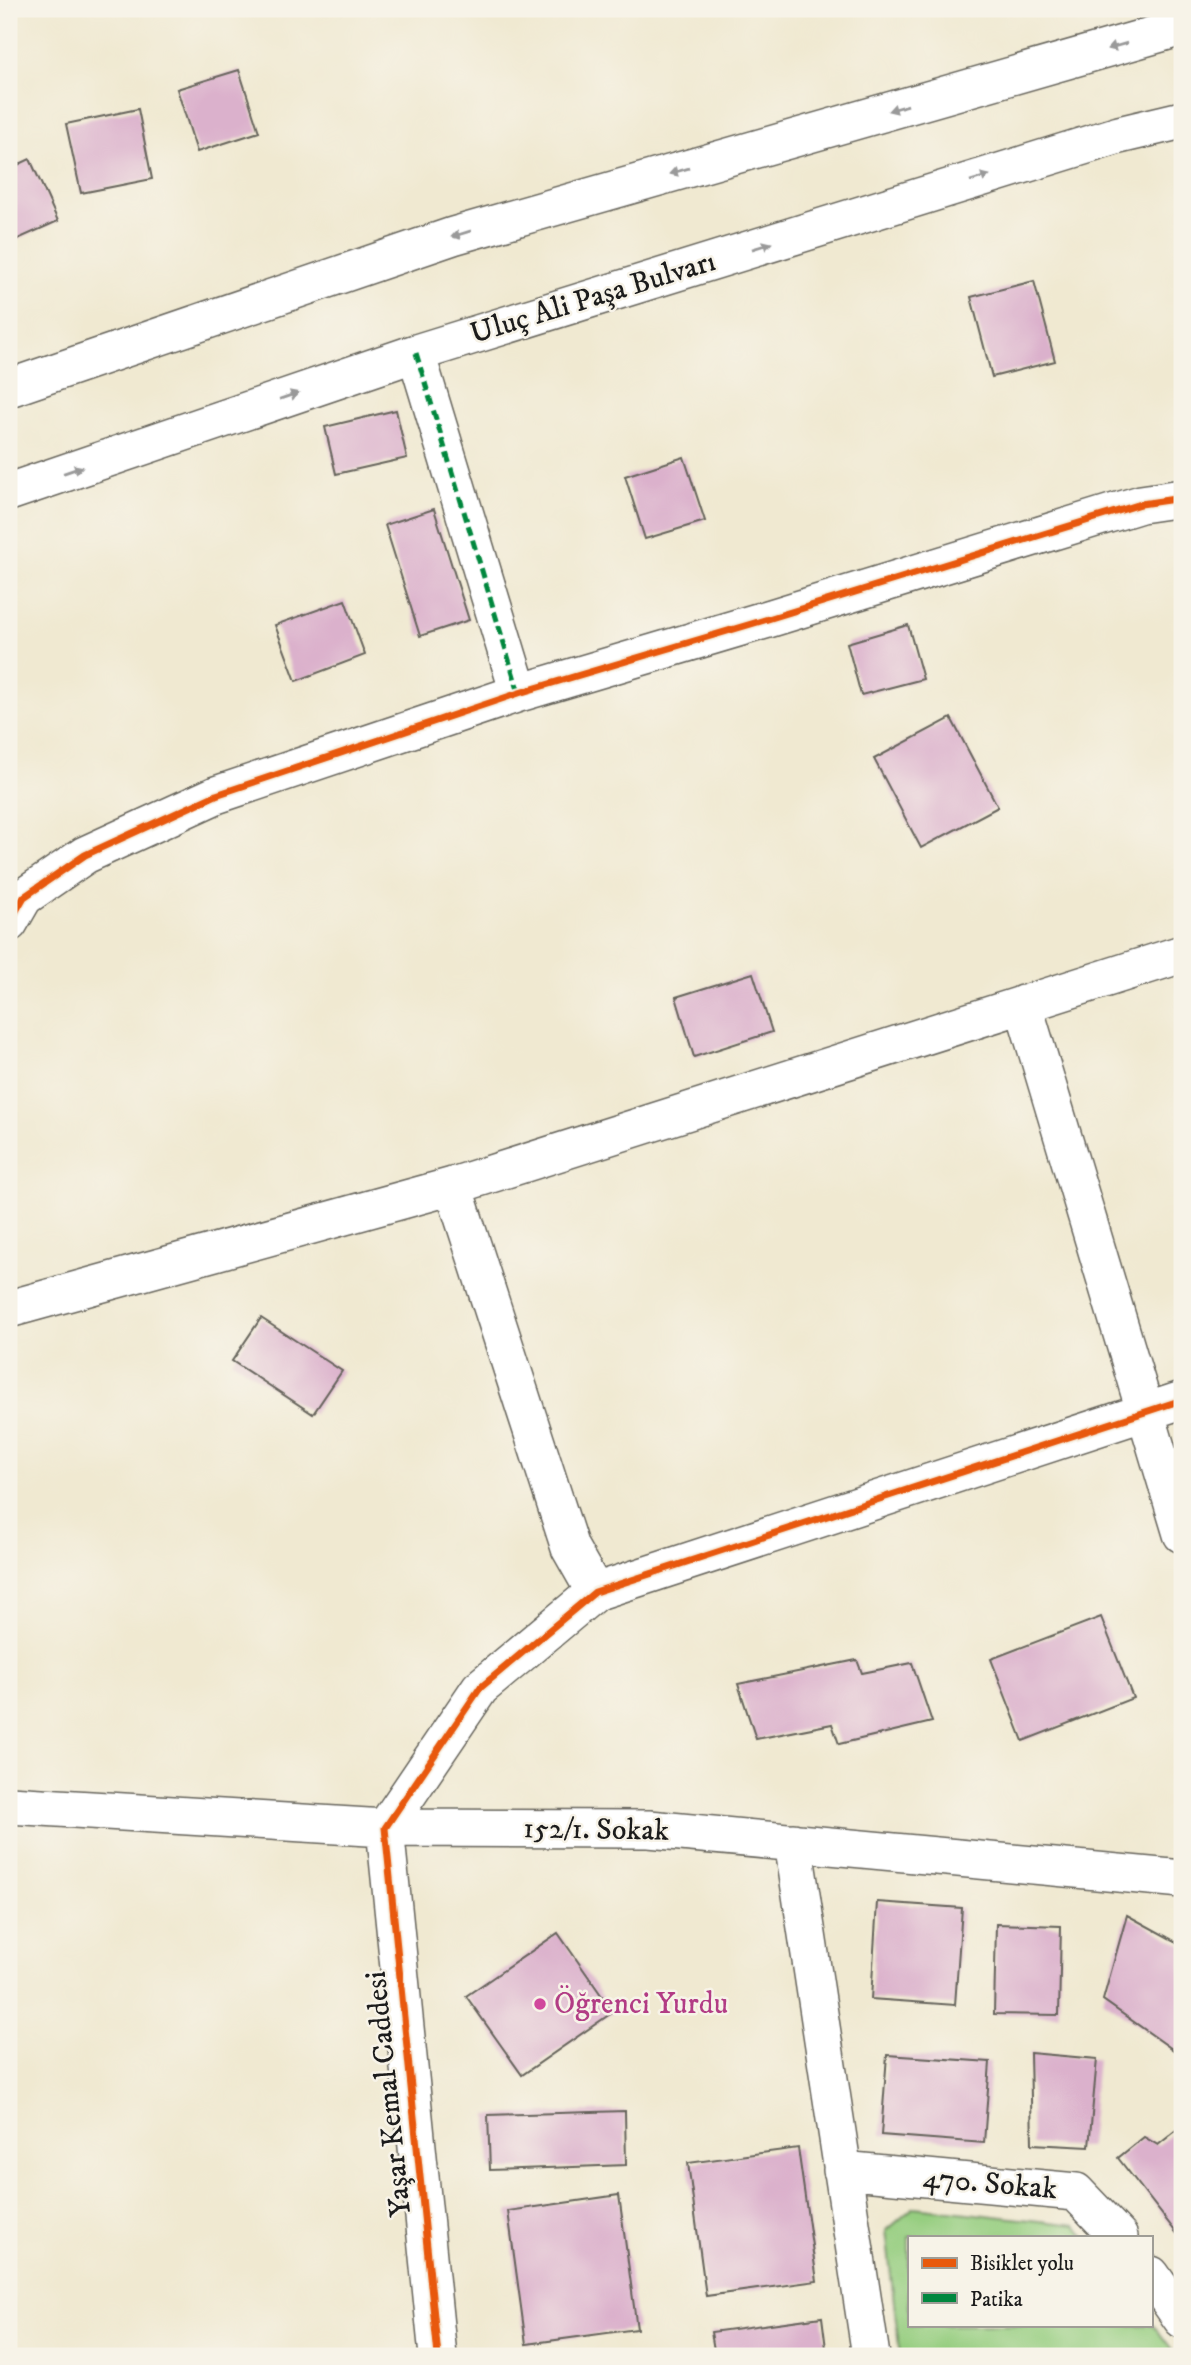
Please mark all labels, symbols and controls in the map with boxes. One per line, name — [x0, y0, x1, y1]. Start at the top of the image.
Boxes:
one-way arrow — [1106, 41, 1127, 51]
one-way arrow — [887, 104, 908, 114]
one-way arrow — [668, 166, 690, 177]
one-way arrow — [969, 173, 990, 183]
one-way arrow — [450, 229, 471, 239]
one-way arrow — [752, 240, 773, 250]
street label: Uluç Ali Paşa Bulvarı — [466, 243, 720, 353]
one-way arrow — [278, 390, 299, 401]
one-way arrow — [63, 464, 84, 475]
street label: 152/1. Sokak — [523, 1810, 669, 1850]
street label: Yaşar Kemal Caddesi — [358, 1969, 420, 2219]
place label: Öğrenci Yurdu — [554, 1985, 728, 2023]
marker: Öğrenci Yurdu — [532, 1996, 548, 2012]
street label: 470. Sokak — [921, 2160, 1059, 2208]
legend — [908, 2236, 1152, 2326]
text: Bisiklet yolu — [970, 2251, 1074, 2277]
text: Patika — [970, 2287, 1023, 2313]

